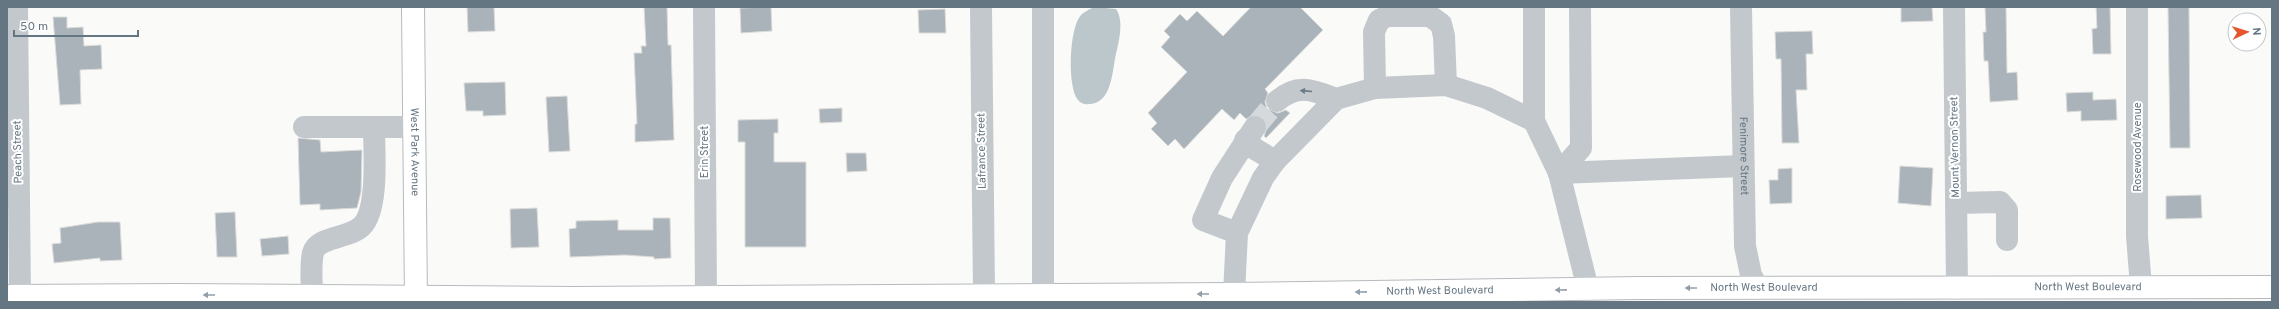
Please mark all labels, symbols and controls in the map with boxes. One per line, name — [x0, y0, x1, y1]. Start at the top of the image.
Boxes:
scale bar — [14, 12, 138, 38]
north arrow — [2227, 12, 2267, 52]
text: 50 m — [20, 19, 48, 35]
text: N — [2249, 27, 2263, 36]
one-way arrow — [1299, 87, 1312, 94]
street label: Mount Vernon Street — [1947, 96, 1963, 198]
street label: Rosewood Avenue — [2131, 102, 2145, 192]
street label: West Park Avenue — [407, 108, 422, 196]
street label: Lafrance Street — [974, 113, 990, 189]
street label: Fenimore Street — [1736, 116, 1751, 195]
street label: Peach Street — [10, 120, 26, 184]
street label: Erin Street — [698, 126, 712, 178]
street label: North West Boulevard — [2034, 280, 2142, 294]
street label: North West Boulevard — [1710, 281, 1818, 295]
street label: North West Boulevard — [1386, 283, 1494, 299]
one-way arrow — [1684, 285, 1697, 291]
one-way arrow — [1554, 287, 1567, 293]
one-way arrow — [1355, 289, 1367, 296]
one-way arrow — [1196, 291, 1209, 297]
one-way arrow — [202, 292, 215, 298]

